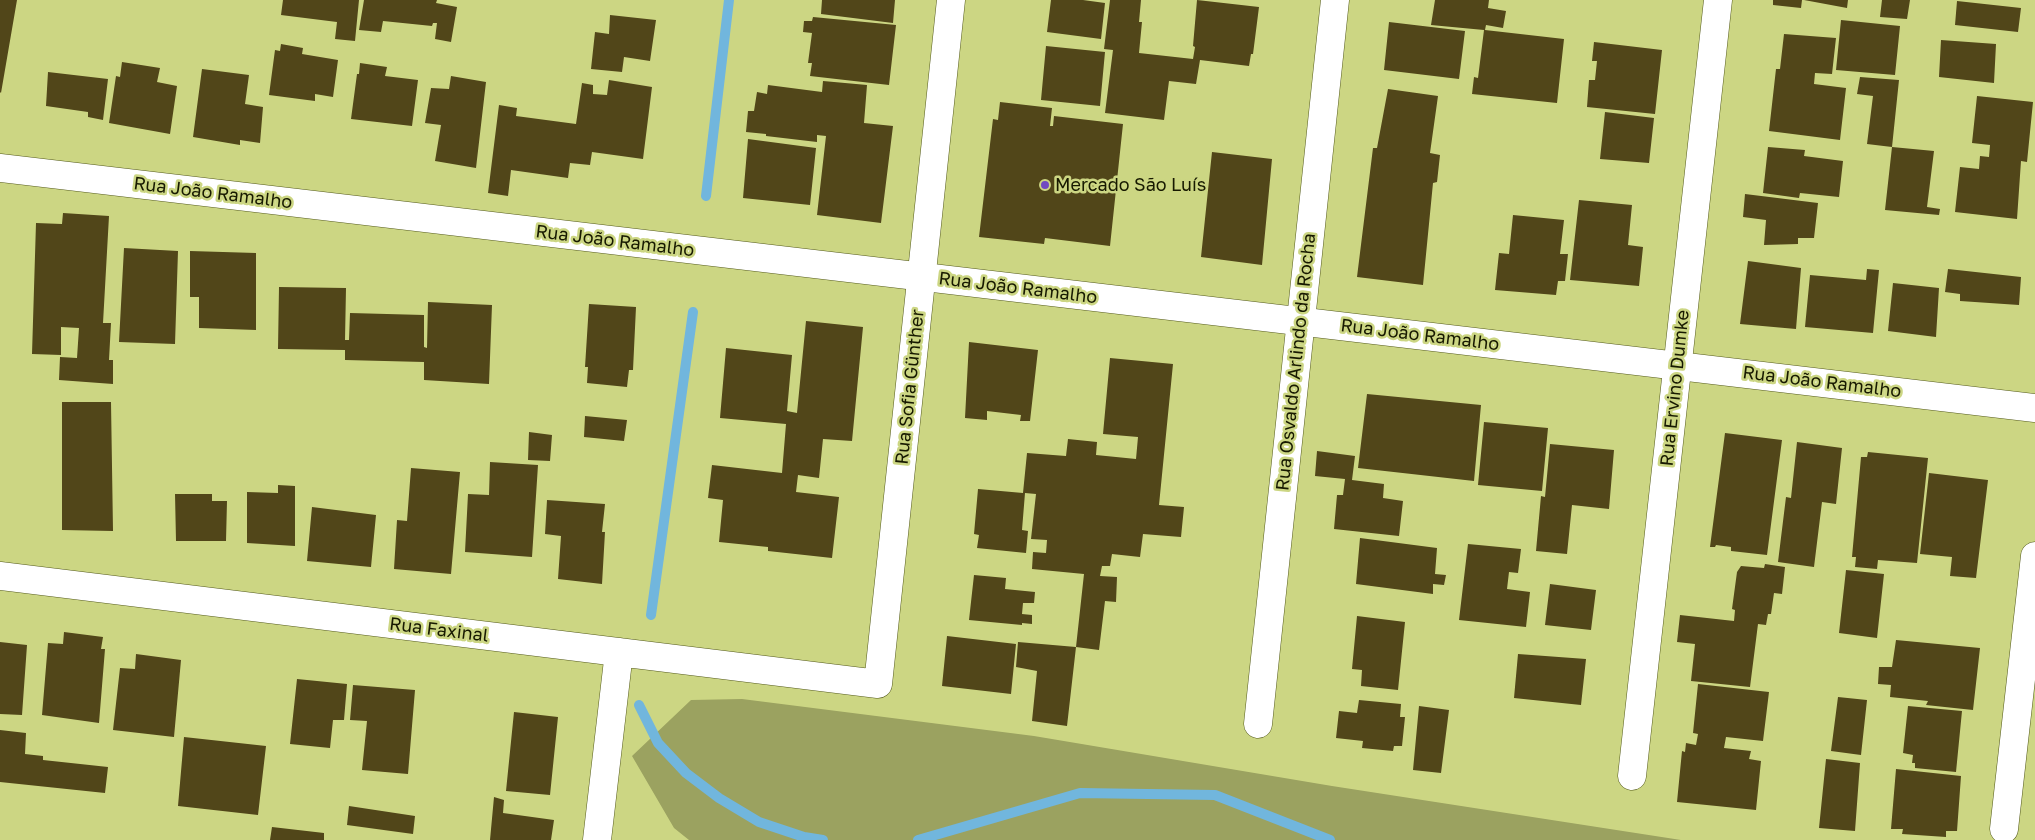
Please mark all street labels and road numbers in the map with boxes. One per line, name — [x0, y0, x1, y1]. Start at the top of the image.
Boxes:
street label: Rua João Ramalho — [132, 173, 294, 213]
street label: Rua João Ramalho — [534, 221, 696, 261]
street label: Rua Osvaldo Arlindo da Rocha — [1272, 232, 1320, 492]
street label: Rua João Ramalho — [937, 268, 1099, 308]
street label: Rua Sofia Günther — [891, 308, 929, 466]
street label: Rua Ervino Dumke — [1656, 309, 1694, 467]
street label: Rua João Ramalho — [1339, 315, 1501, 355]
street label: Rua João Ramalho — [1741, 362, 1903, 402]
street label: Rua Faxinal — [388, 613, 490, 647]

